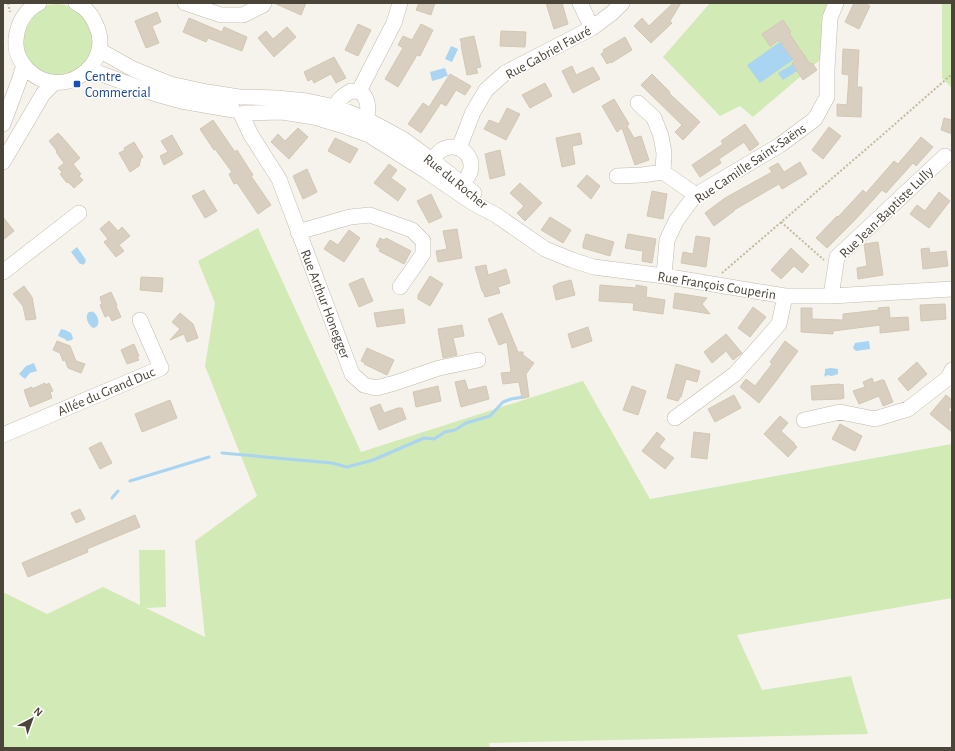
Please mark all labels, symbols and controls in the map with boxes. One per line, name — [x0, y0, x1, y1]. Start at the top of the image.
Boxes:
street label: Rue Gabriel Fauré — [503, 24, 594, 82]
place label: Centre Commercial — [85, 70, 151, 100]
marker: Centre Commercial — [72, 79, 82, 89]
street label: Rue Camille Saint-Saëns — [692, 121, 809, 206]
street label: Rue du Rocher — [421, 152, 490, 212]
street label: Rue Jean-Baptiste Lully — [837, 164, 936, 261]
street label: Rue Arthur Honegger — [298, 248, 352, 361]
street label: Rue François Couperin — [657, 270, 777, 302]
street label: Allée du Grand Duc — [56, 365, 158, 419]
north arrow — [12, 699, 52, 739]
text: N — [32, 705, 45, 718]

